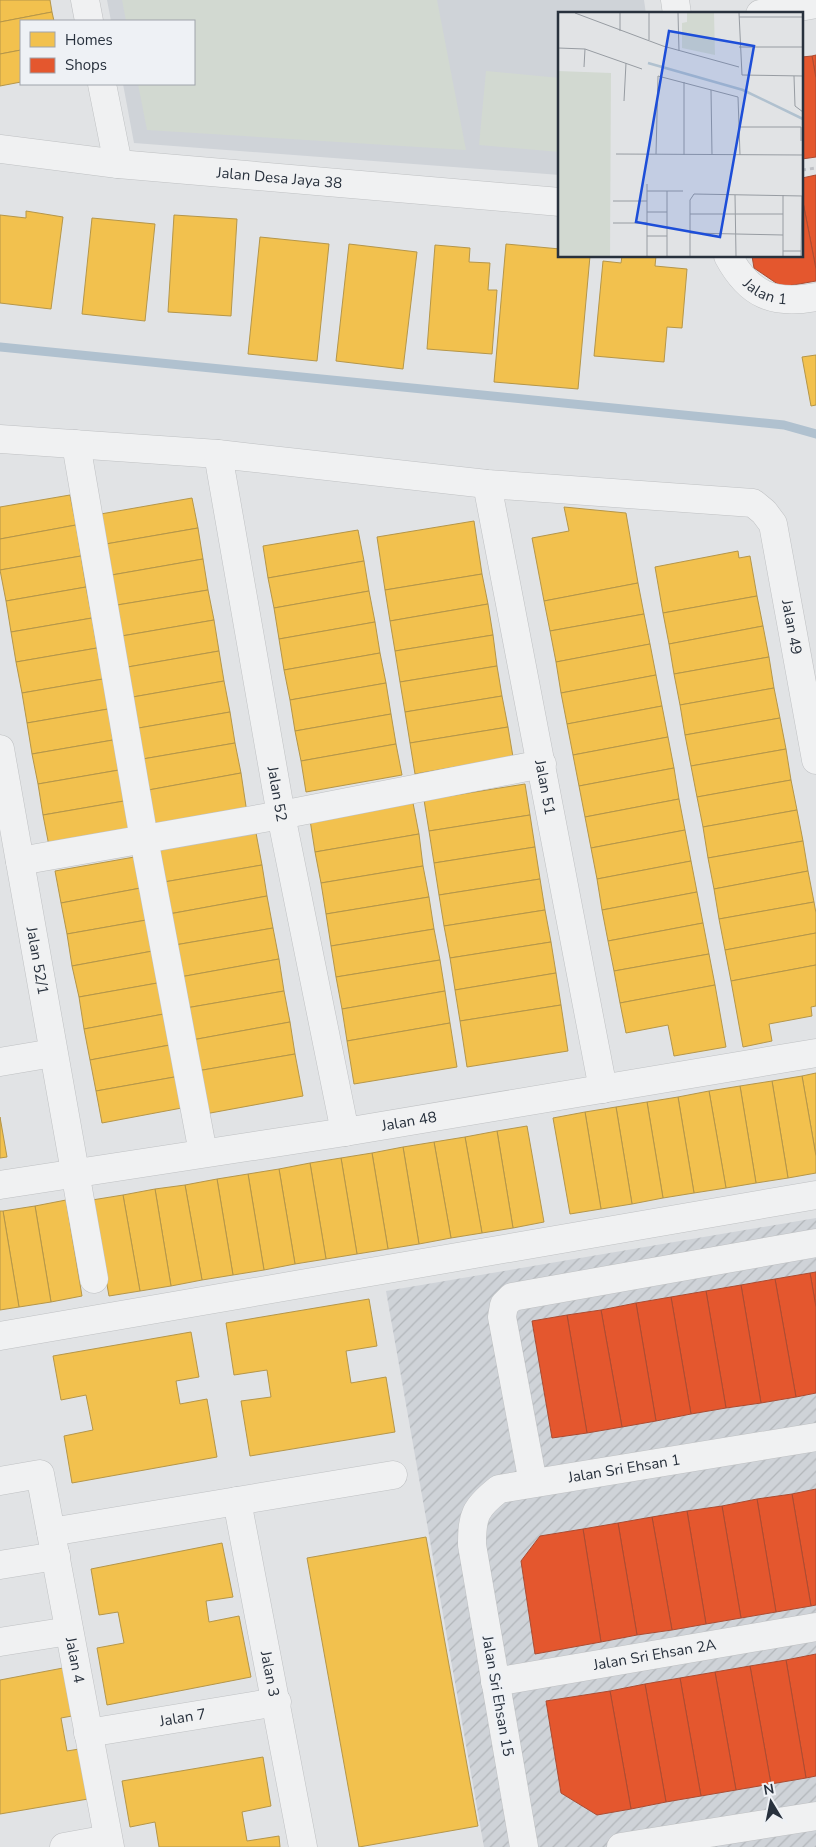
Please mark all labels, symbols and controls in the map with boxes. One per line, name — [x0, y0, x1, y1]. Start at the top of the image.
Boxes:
inset map — [558, 12, 804, 258]
legend — [20, 20, 195, 85]
text: Homes — [65, 30, 113, 50]
text: Shops — [65, 55, 107, 75]
street label: Jalan Desa Jaya 38 — [215, 162, 343, 193]
street label: Jalan 1 — [738, 273, 788, 310]
street label: Jalan 49 — [777, 597, 807, 656]
street label: Jalan 51 — [530, 757, 560, 817]
street label: Jalan 52 — [263, 764, 292, 823]
street label: Jalan 52/1 — [22, 924, 53, 996]
street label: Jalan 48 — [379, 1107, 438, 1136]
street label: Jalan Sri Ehsan 1 — [566, 1449, 682, 1488]
street label: Jalan Sri Ehsan 15 — [477, 1633, 518, 1758]
street label: Jalan 4 — [61, 1634, 89, 1685]
street label: Jalan Sri Ehsan 2A — [591, 1634, 718, 1675]
street label: Jalan 3 — [256, 1648, 284, 1699]
street label: Jalan 7 — [157, 1704, 207, 1731]
north arrow — [746, 1777, 796, 1827]
text: N — [762, 1779, 776, 1800]

